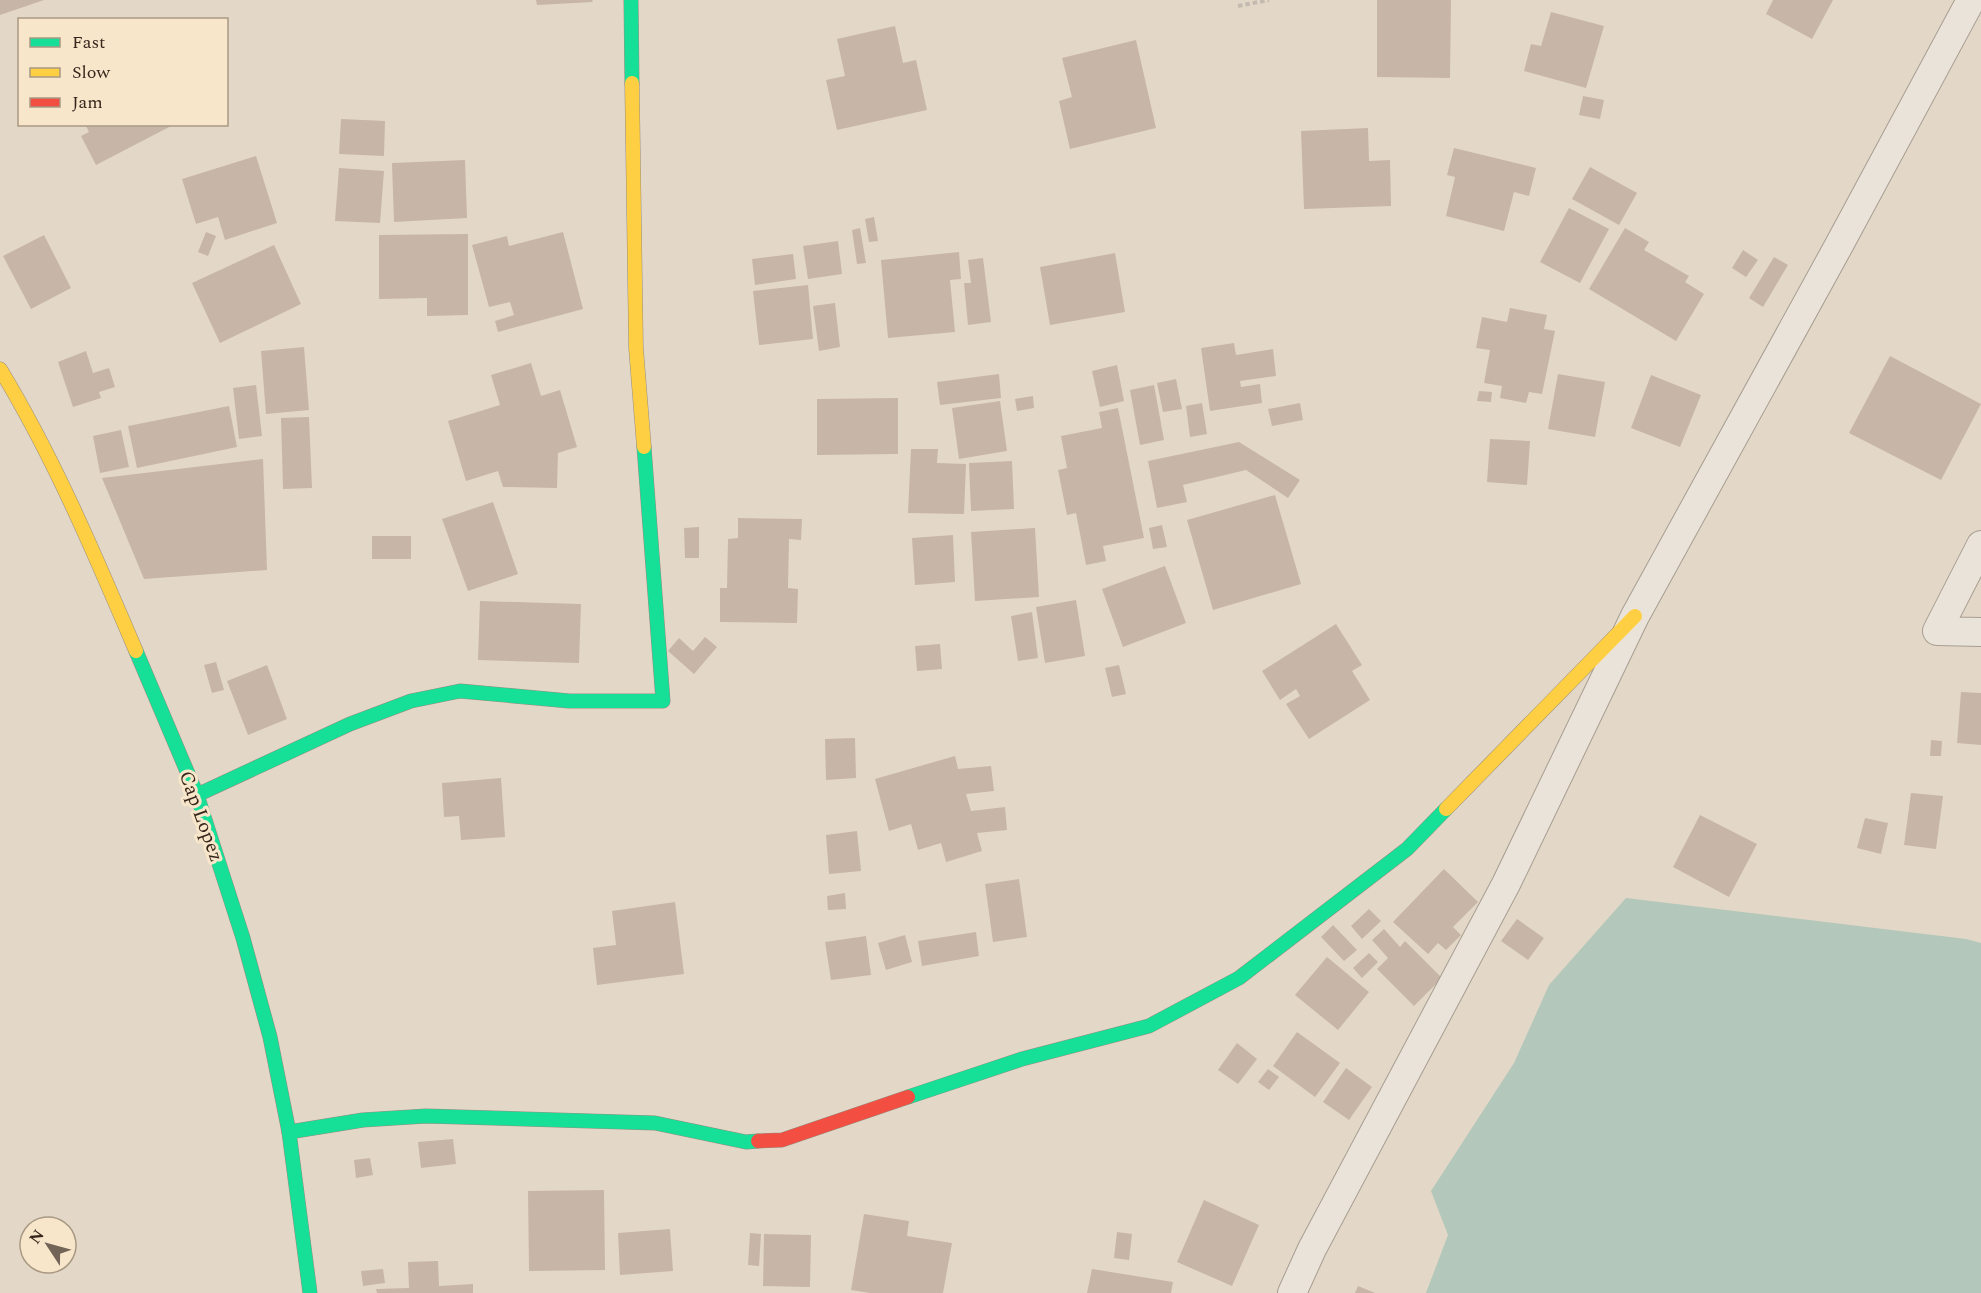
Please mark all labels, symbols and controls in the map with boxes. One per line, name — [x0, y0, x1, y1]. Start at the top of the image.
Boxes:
legend — [18, 18, 228, 126]
text: Fast — [72, 29, 105, 56]
text: Slow — [72, 59, 111, 86]
text: Jam — [72, 89, 103, 116]
street label: Cap Lopez — [171, 767, 231, 866]
north arrow — [18, 1215, 78, 1275]
text: N — [23, 1224, 50, 1249]

